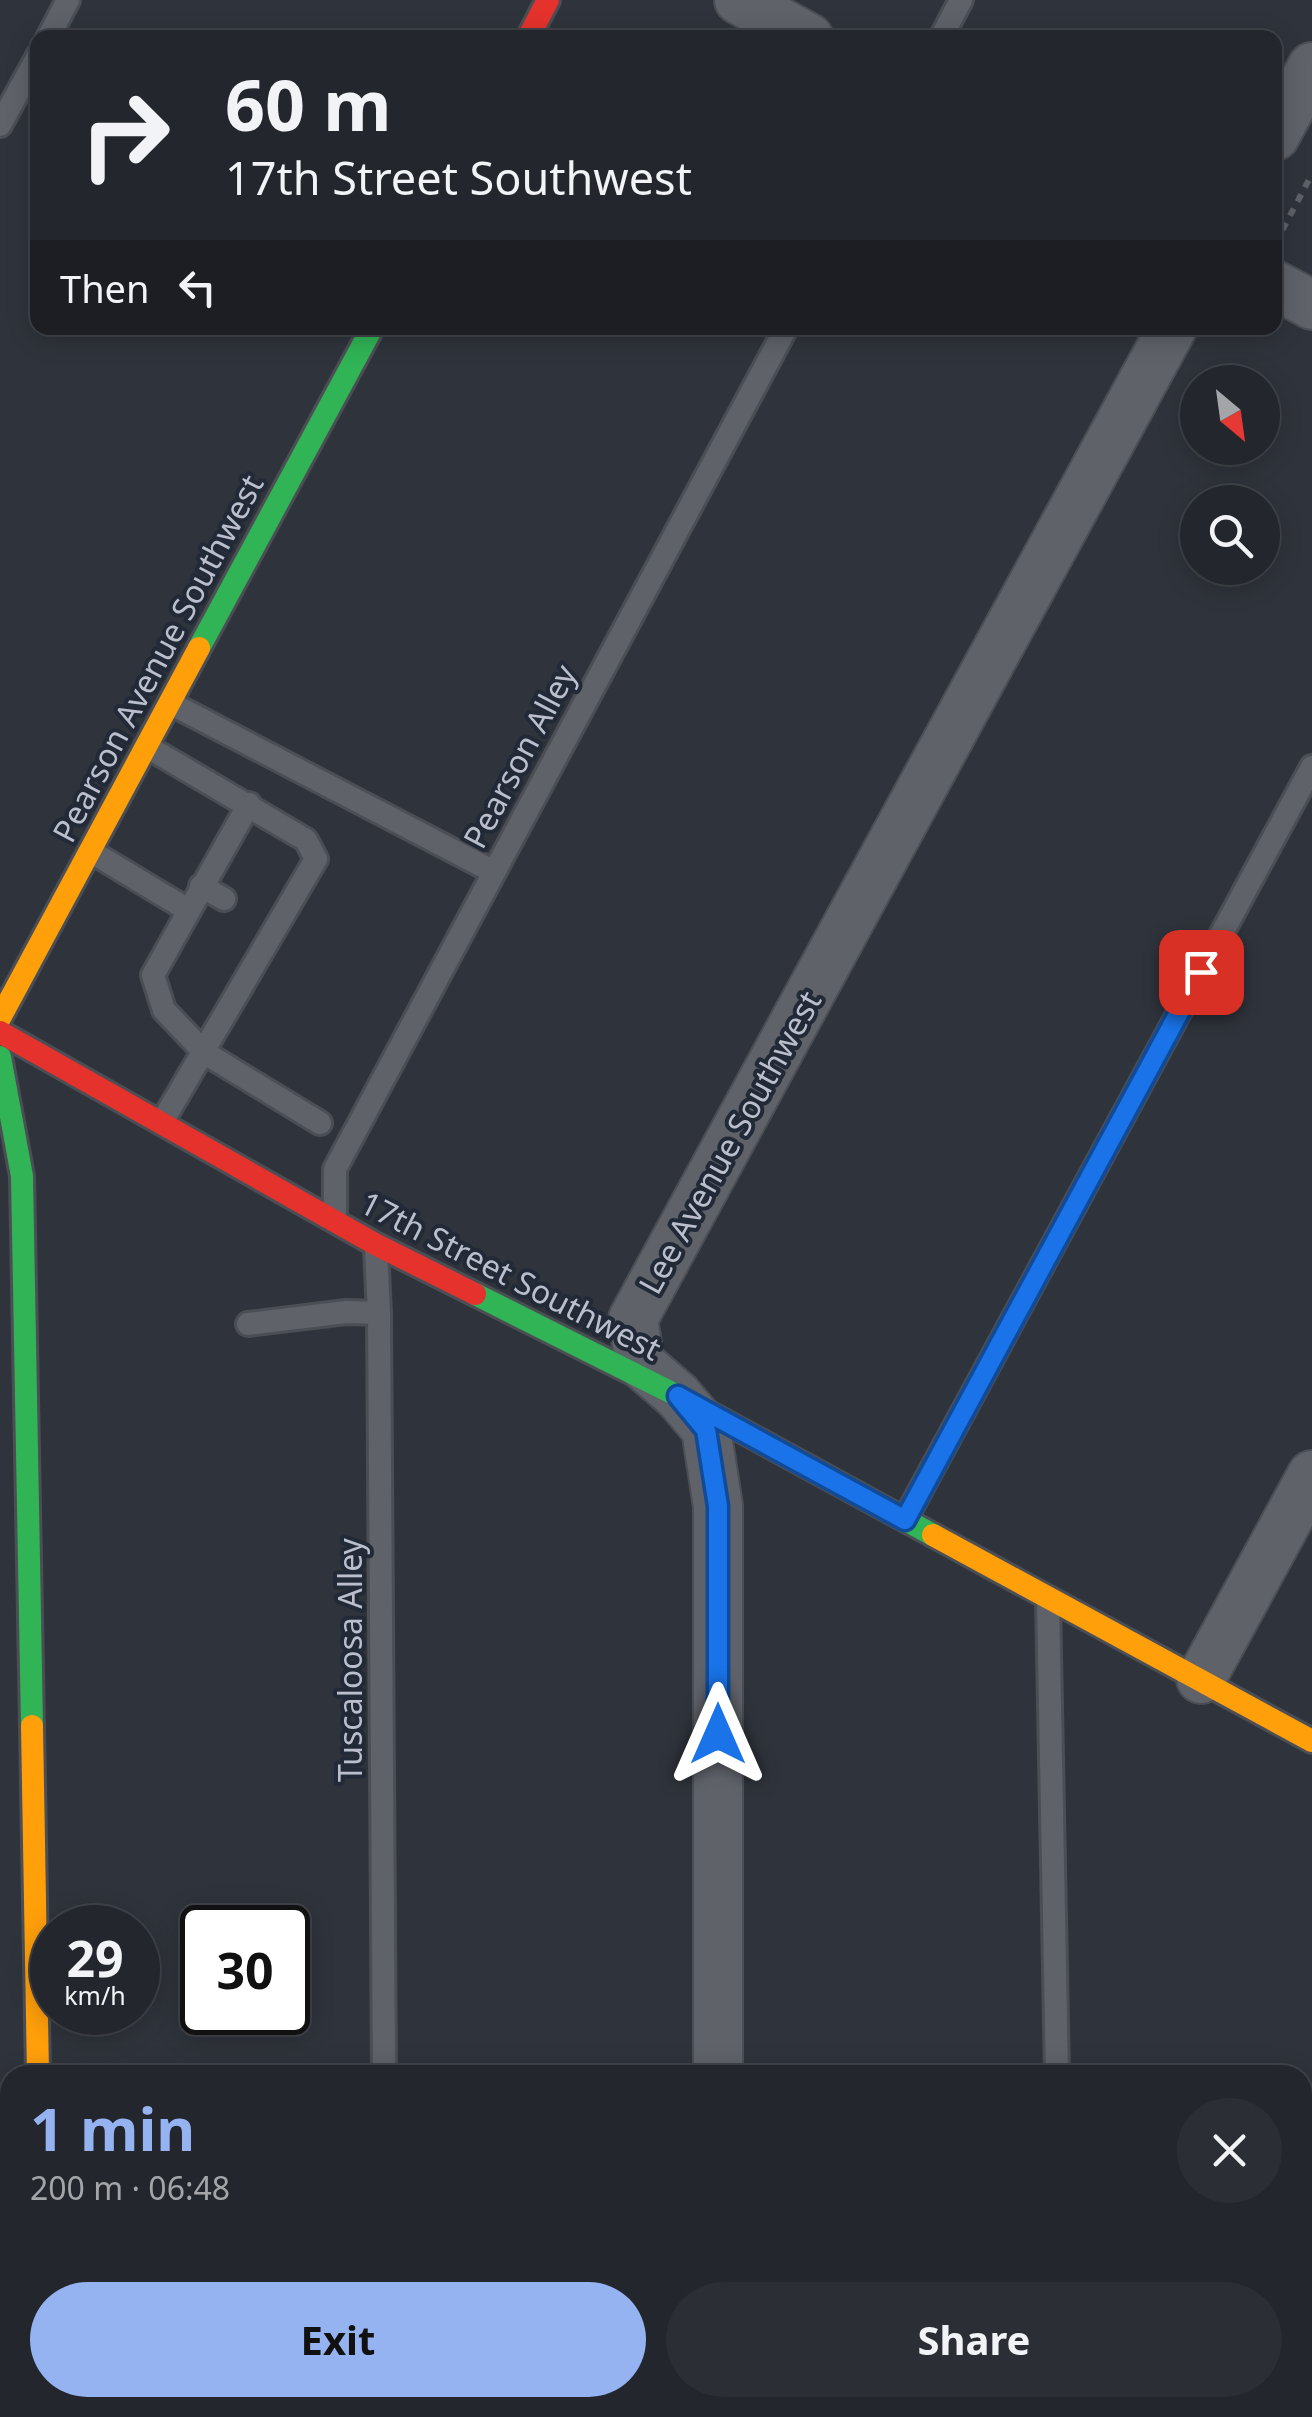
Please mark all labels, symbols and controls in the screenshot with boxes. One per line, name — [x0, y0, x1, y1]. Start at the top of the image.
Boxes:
text: 60 m — [225, 56, 392, 152]
icon: right — [60, 70, 190, 200]
text: 17th Street Southwest — [225, 147, 692, 208]
icon: left — [170, 260, 225, 315]
text: Then — [60, 262, 150, 314]
north arrow — [1180, 365, 1280, 465]
map controls — [1180, 365, 1280, 585]
street label: Pearson Avenue Southwest — [42, 467, 272, 849]
button: search — [1180, 485, 1280, 585]
street label: Pearson Alley — [453, 656, 586, 855]
pin — [1159, 930, 1244, 1015]
icon: arrive — [1174, 945, 1229, 1000]
street label: Lee Avenue Southwest — [628, 983, 830, 1301]
street label: 17th Street Southwest — [353, 1180, 669, 1370]
street label: Tuscaloosa Alley — [328, 1537, 371, 1782]
position arrow — [666, 1682, 770, 1786]
speed limit sign: 30 — [180, 1905, 310, 2035]
text: 29 — [66, 1924, 124, 1992]
text: km/h — [64, 1978, 126, 2012]
text: 1 min — [30, 2087, 195, 2169]
button: close — [1177, 2098, 1282, 2203]
text: 200 m · 06:48 — [30, 2166, 230, 2209]
button: Exit — [30, 2282, 646, 2397]
button: Share — [666, 2282, 1282, 2397]

